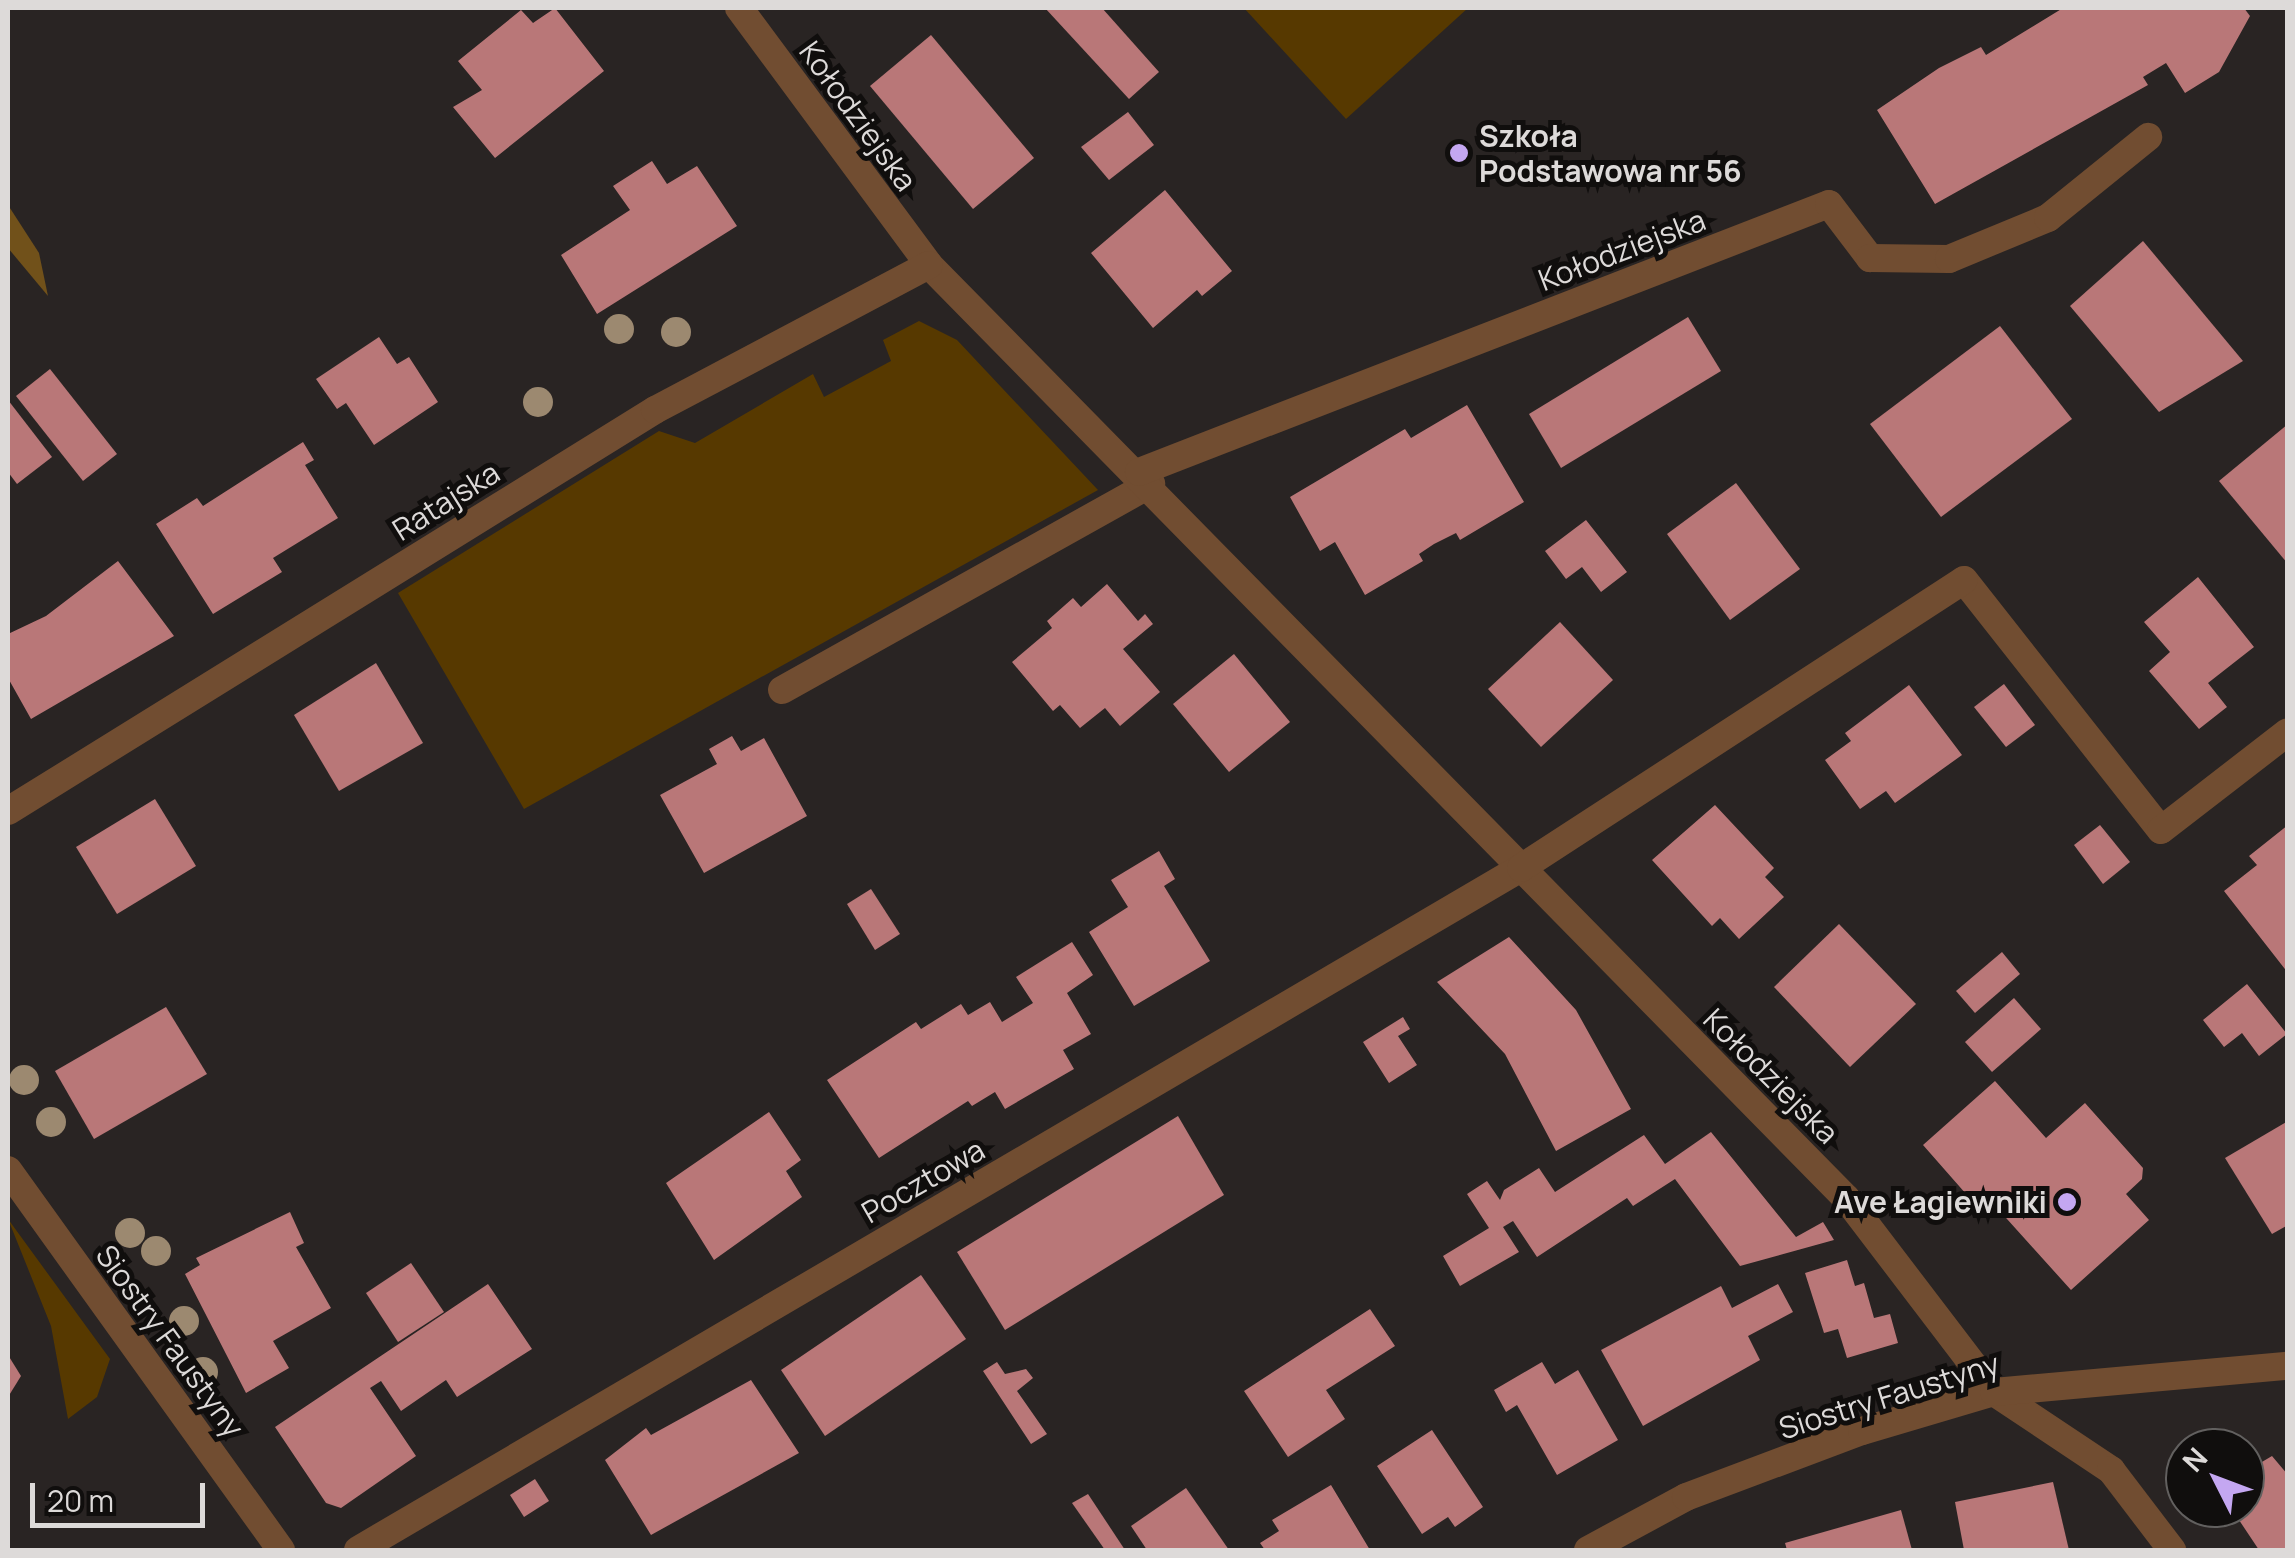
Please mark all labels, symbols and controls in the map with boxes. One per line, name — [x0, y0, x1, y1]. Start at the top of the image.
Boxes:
street label: Kołodziejska — [792, 34, 924, 198]
place label: Szkoła Podstawowa nr 56 — [1479, 118, 1742, 188]
marker: Szkoła Podstawowa nr 56 — [1448, 142, 1470, 164]
street label: Kołodziejska — [1533, 202, 1711, 298]
street label: Ratajska — [386, 454, 506, 548]
street label: Kołodziejska — [1696, 1001, 1846, 1151]
street label: Pocztowa — [855, 1132, 991, 1230]
place label: Ave Łagiewniki — [1834, 1184, 2047, 1220]
marker: Ave Łagiewniki — [2056, 1191, 2078, 1213]
street label: Siostry Faustyny — [88, 1238, 252, 1444]
street label: Siostry Faustyny — [1774, 1345, 2004, 1447]
north arrow — [2165, 1428, 2265, 1528]
text: N — [2173, 1439, 2215, 1479]
scale bar — [35, 1463, 210, 1525]
text: 20 m — [47, 1480, 114, 1521]

